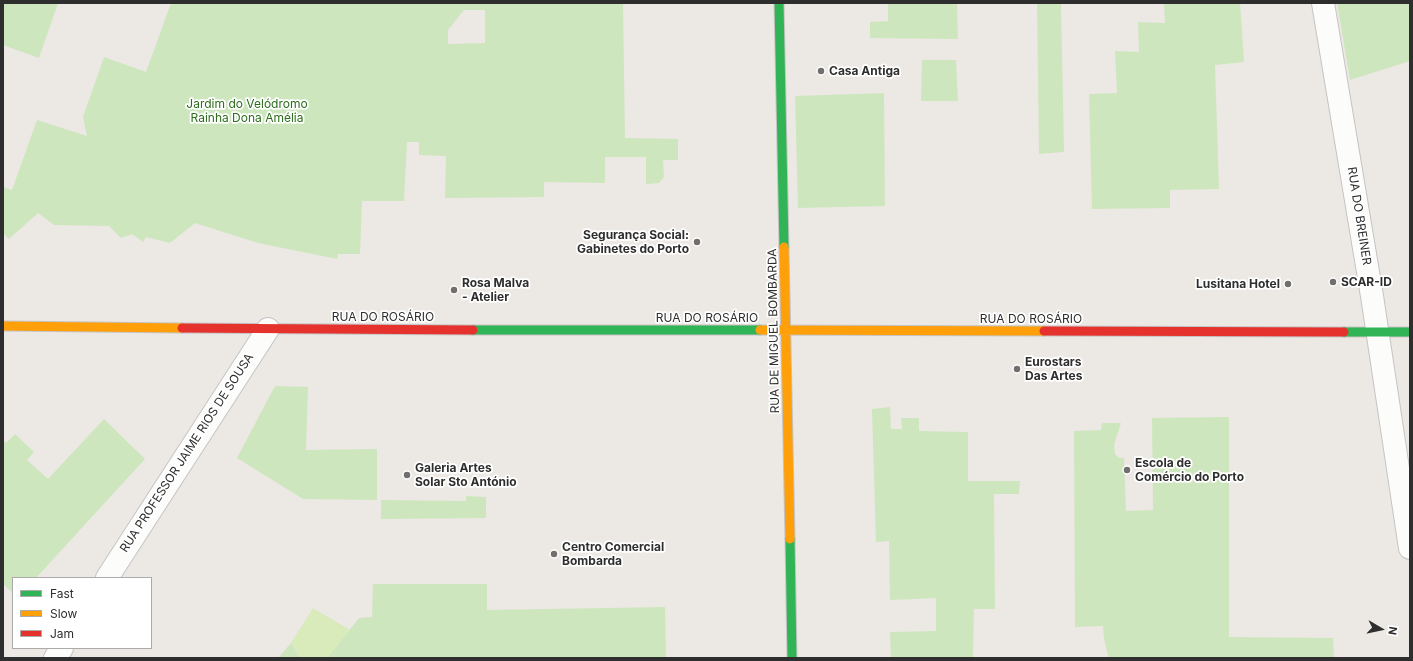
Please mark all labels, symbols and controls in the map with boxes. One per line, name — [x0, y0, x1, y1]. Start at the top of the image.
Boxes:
place label: Casa Antiga — [829, 64, 900, 78]
marker: Casa Antiga — [816, 66, 826, 76]
park label: Jardim do Velódromo Rainha Dona Amélia — [186, 97, 308, 125]
street label: RUA DO BREINER — [1344, 166, 1374, 266]
place label: Segurança Social: Gabinetes do Porto — [577, 228, 689, 256]
marker: Segurança Social: Gabinetes do Porto — [692, 237, 702, 247]
street label: RUA DE MIGUEL BOMBARDA — [765, 248, 783, 414]
place label: SCAR-ID — [1341, 275, 1392, 289]
place label: Rosa Malva - Atelier — [462, 276, 529, 304]
place label: Lusitana Hotel — [1196, 277, 1280, 291]
marker: SCAR-ID — [1328, 277, 1338, 287]
marker: Lusitana Hotel — [1283, 279, 1293, 289]
marker: Rosa Malva - Atelier — [449, 285, 459, 295]
street label: RUA DO ROSÁRIO — [332, 310, 434, 324]
street label: RUA DO ROSÁRIO — [656, 311, 758, 325]
street label: RUA DO ROSÁRIO — [980, 312, 1082, 326]
street label: RUA PROFESSOR JAIME RIOS DE SOUSA — [117, 351, 257, 555]
place label: Eurostars Das Artes — [1025, 355, 1082, 383]
marker: Eurostars Das Artes — [1012, 364, 1022, 374]
place label: Escola de Comércio do Porto — [1135, 456, 1244, 484]
place label: Galeria Artes Solar Sto António — [415, 461, 517, 489]
marker: Escola de Comércio do Porto — [1122, 465, 1132, 475]
marker: Galeria Artes Solar Sto António — [402, 470, 412, 480]
place label: Centro Comercial Bombarda — [562, 540, 664, 568]
marker: Centro Comercial Bombarda — [549, 549, 559, 559]
legend — [12, 577, 152, 649]
text: Fast — [50, 586, 74, 601]
text: Slow — [50, 606, 77, 621]
north arrow — [1361, 609, 1401, 649]
text: Jam — [50, 626, 74, 641]
text: N — [1385, 626, 1400, 636]

